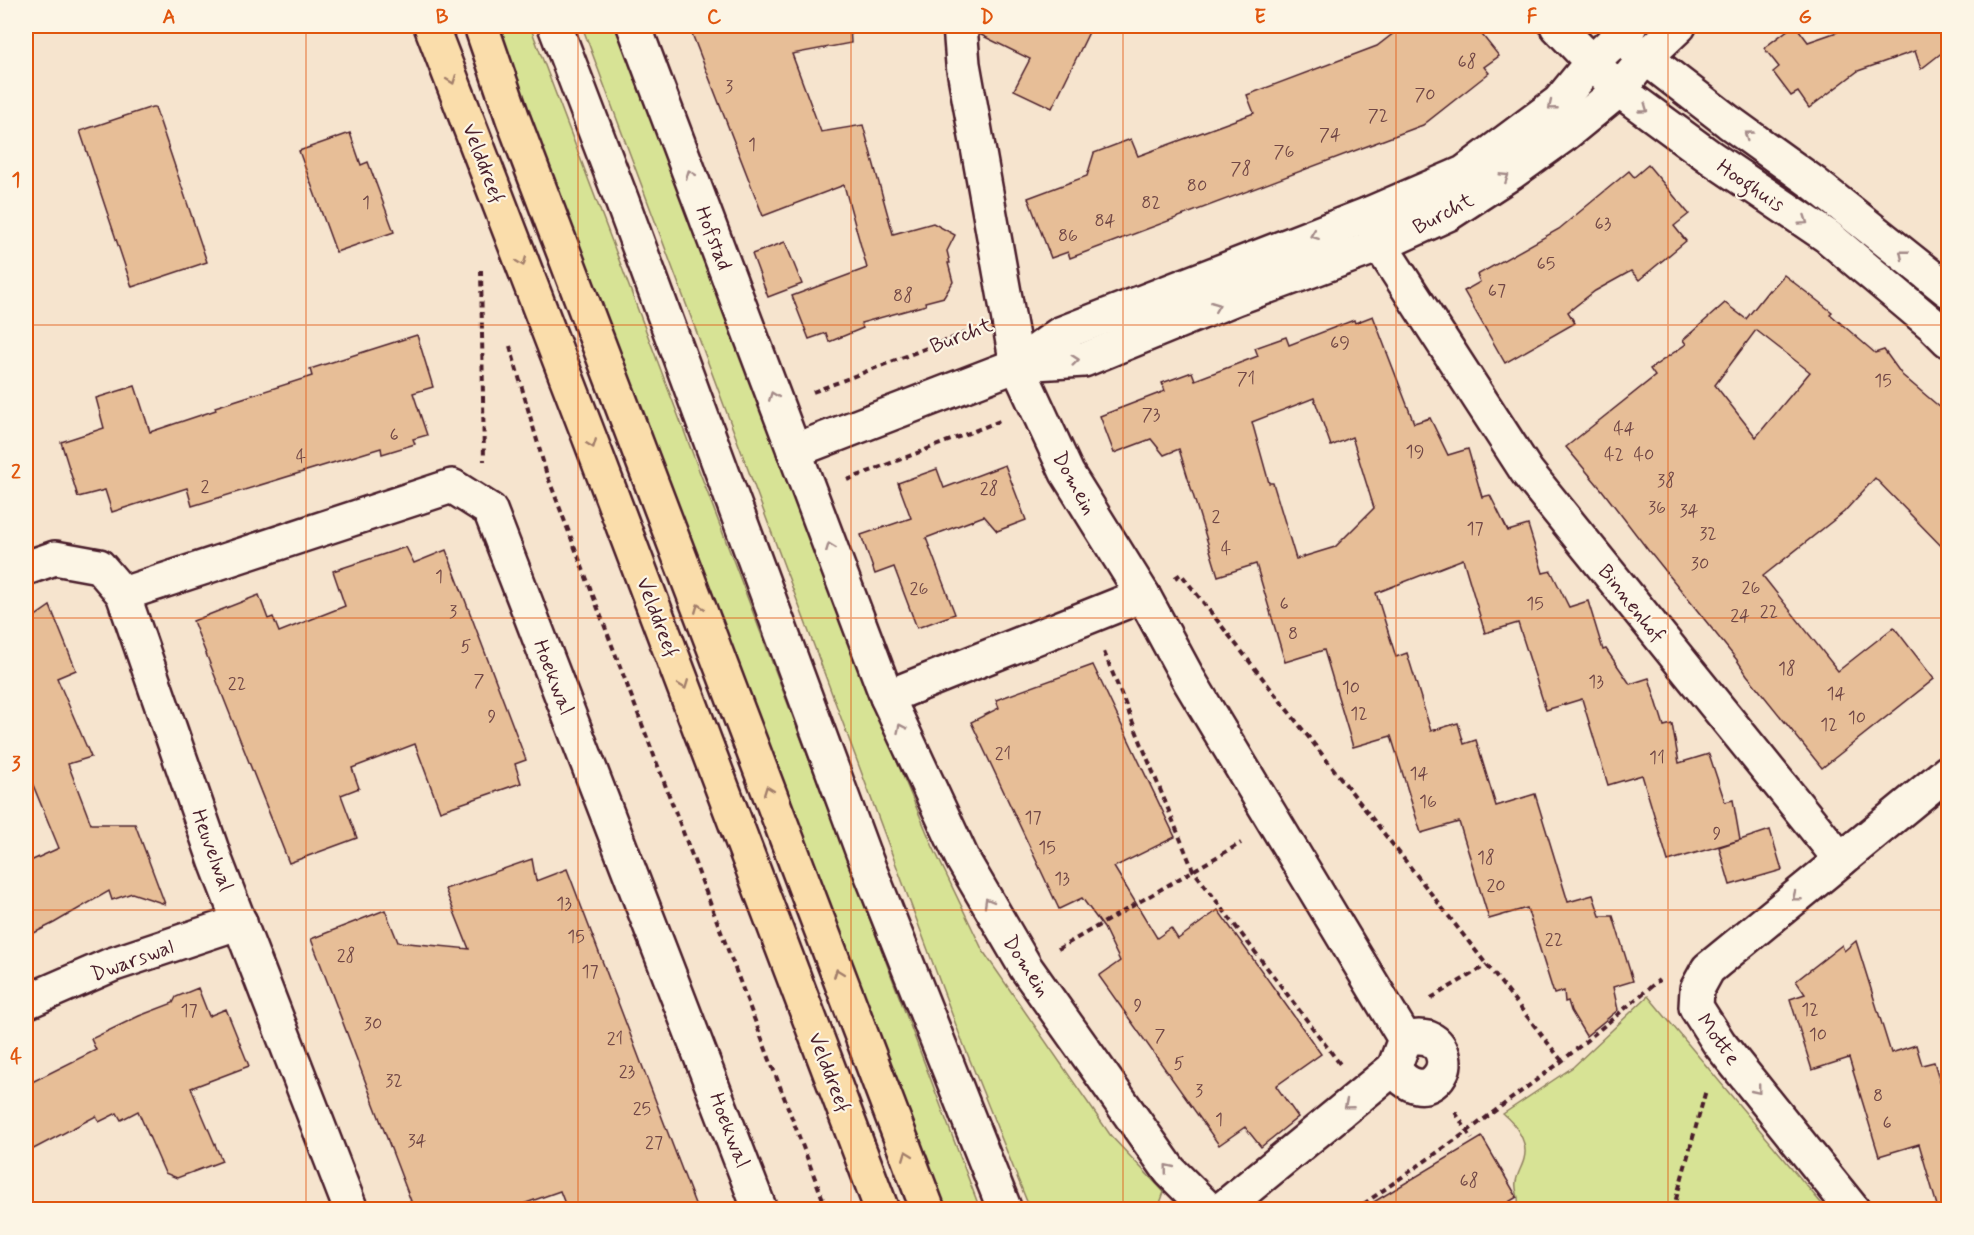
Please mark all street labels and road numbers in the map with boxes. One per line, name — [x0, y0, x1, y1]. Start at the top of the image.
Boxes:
street label: Velddreef — [455, 119, 511, 207]
street label: Hooghuis — [1710, 153, 1790, 220]
street label: Burcht — [1408, 186, 1479, 242]
street label: Hofstad — [688, 202, 738, 274]
street label: Burcht — [926, 311, 997, 361]
street label: Domein — [1045, 447, 1103, 520]
street label: Binnenhof — [1591, 559, 1671, 649]
street label: Velddreef — [629, 573, 685, 661]
street label: Hoekwal — [526, 636, 580, 719]
street label: Heuvelwal — [184, 805, 240, 895]
street label: Domein — [996, 930, 1057, 1003]
street label: Dwarswal — [87, 933, 178, 989]
street label: Motte — [1690, 1008, 1747, 1071]
street label: Velddreef — [801, 1028, 857, 1116]
street label: Hoekwal — [702, 1089, 756, 1172]

